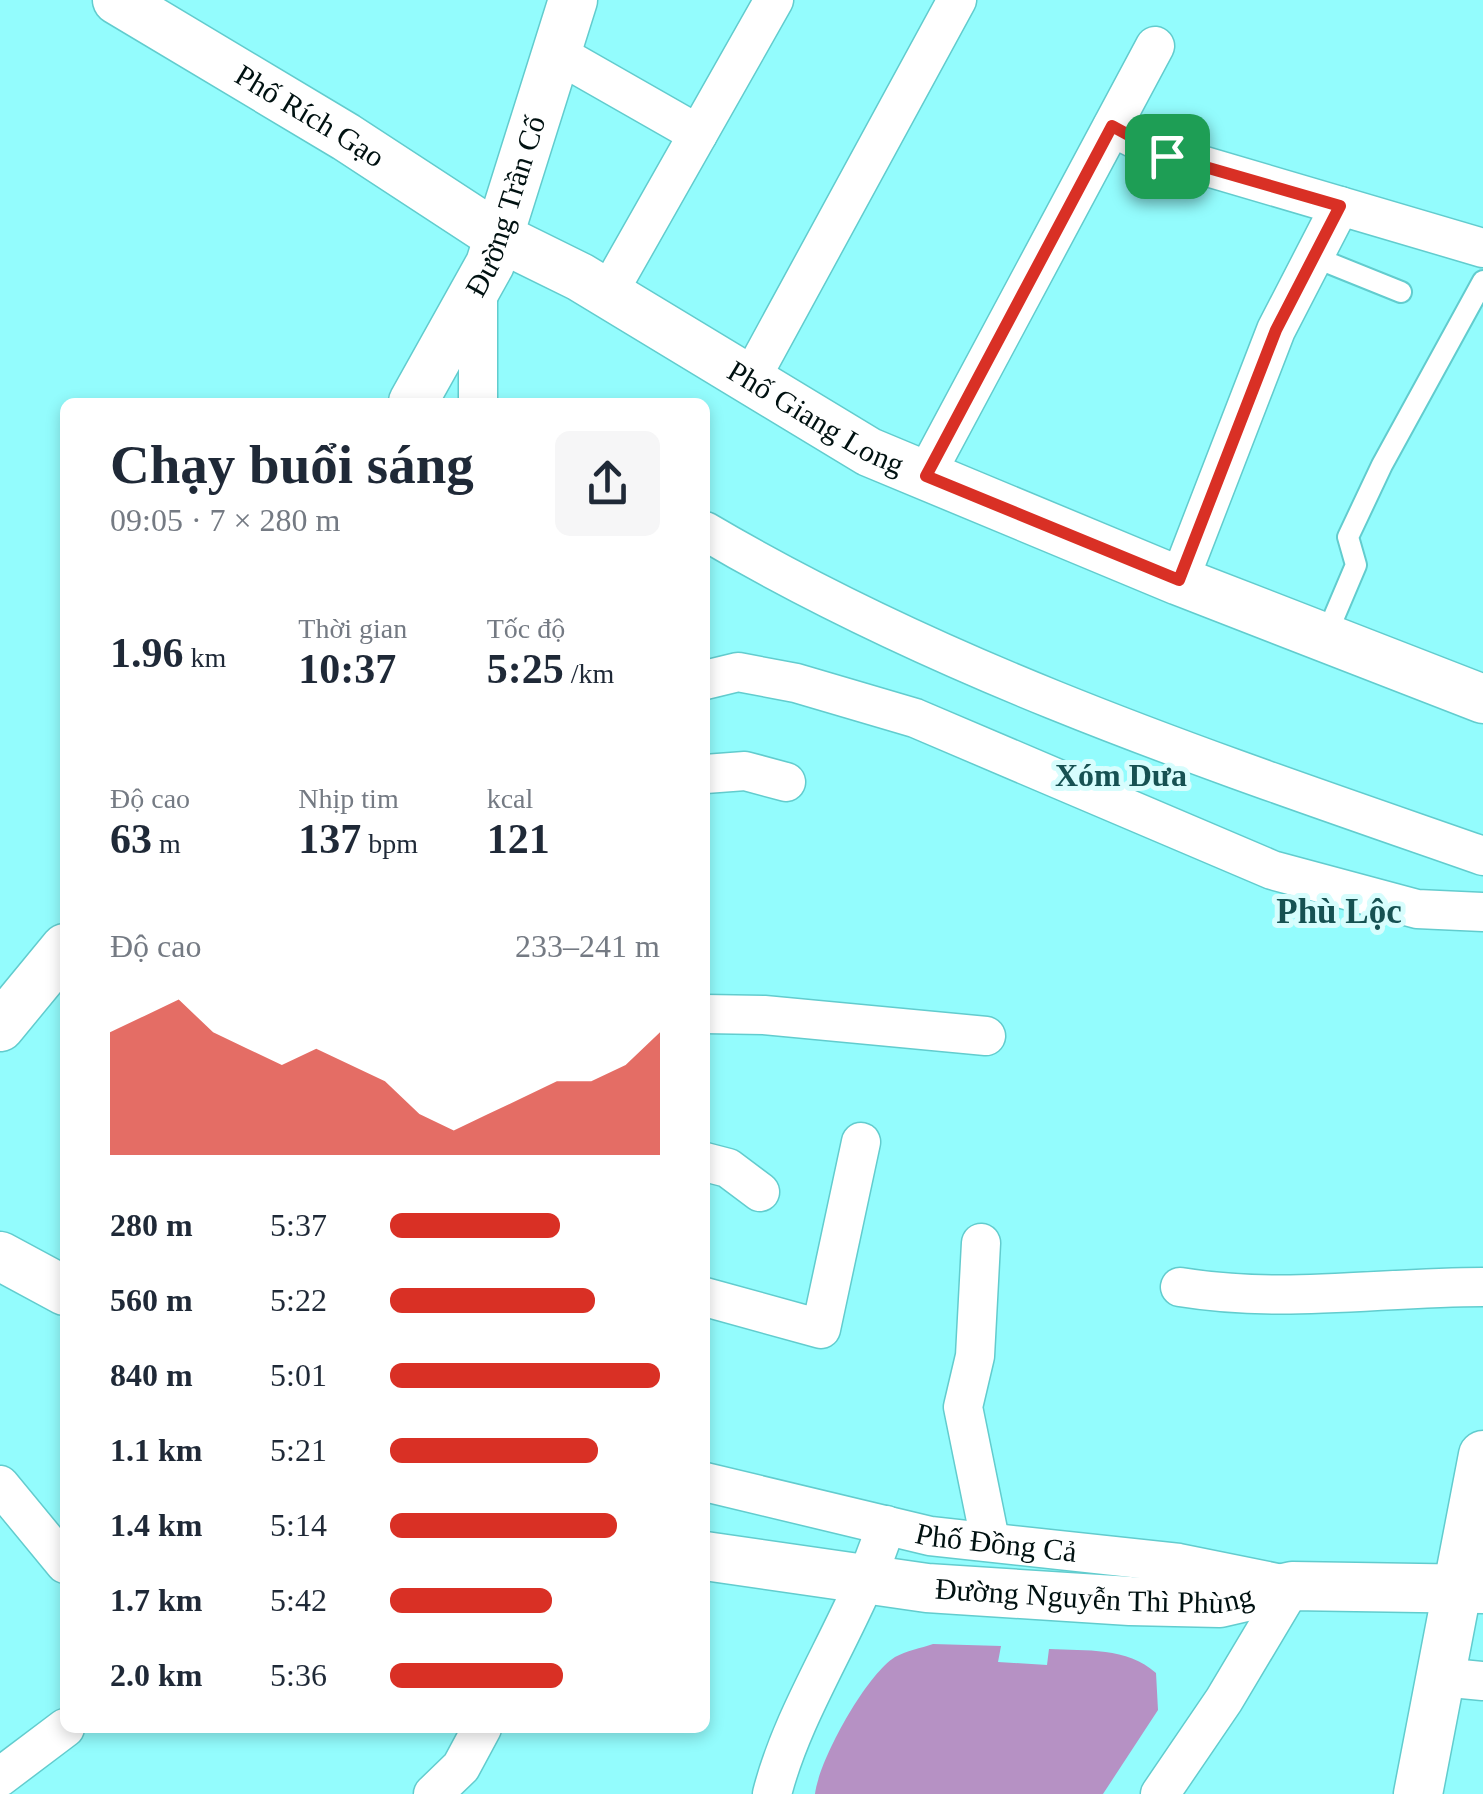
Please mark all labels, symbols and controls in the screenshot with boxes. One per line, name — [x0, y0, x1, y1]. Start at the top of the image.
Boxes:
street label: Phố Rích Gạo — [230, 58, 391, 174]
street label: Đường Trần Cố — [458, 112, 552, 302]
pin — [1125, 114, 1210, 199]
icon: arrive — [1140, 129, 1195, 184]
street label: Phố Giang Long — [722, 354, 909, 481]
button: share — [555, 431, 660, 536]
text: Chạy buổi sáng — [110, 434, 474, 495]
text: 09:05 · 7 × 280 m — [110, 502, 340, 538]
text: Thời gian — [298, 613, 407, 644]
text: Tốc độ — [487, 613, 565, 644]
text: 1.96 — [110, 630, 184, 676]
text: km — [184, 642, 226, 673]
text: 10:37 — [298, 646, 396, 692]
text: 5:25 — [487, 646, 564, 692]
text: /km — [564, 658, 614, 689]
district label: Xóm Dưa — [1055, 757, 1187, 793]
text: Độ cao — [110, 783, 190, 814]
text: Nhịp tim — [298, 783, 399, 814]
text: kcal — [487, 783, 533, 814]
text: 63 — [110, 816, 152, 862]
text: 137 — [298, 816, 361, 862]
text: 121 — [487, 816, 550, 862]
text: m — [152, 828, 181, 859]
text: bpm — [361, 828, 418, 859]
district label: Phù Lộc — [1276, 892, 1402, 931]
text: Độ cao — [110, 928, 202, 964]
text: 233–241 m — [515, 928, 660, 964]
text: 280 m — [110, 1207, 193, 1243]
text: 5:37 — [270, 1207, 327, 1243]
text: 560 m — [110, 1282, 193, 1318]
text: 5:22 — [270, 1282, 327, 1318]
text: 840 m — [110, 1357, 193, 1393]
text: 5:01 — [270, 1357, 327, 1393]
text: 1.1 km — [110, 1432, 202, 1468]
text: 5:21 — [270, 1432, 327, 1468]
text: 1.4 km — [110, 1507, 202, 1543]
text: 5:14 — [270, 1507, 327, 1543]
street label: Phố Đồng Cả — [912, 1516, 1078, 1568]
street label: Đường Nguyễn Thì Phùng — [934, 1572, 1257, 1619]
text: 1.7 km — [110, 1582, 202, 1618]
text: 5:42 — [270, 1582, 327, 1618]
text: 2.0 km — [110, 1657, 202, 1693]
text: 5:36 — [270, 1657, 327, 1693]

